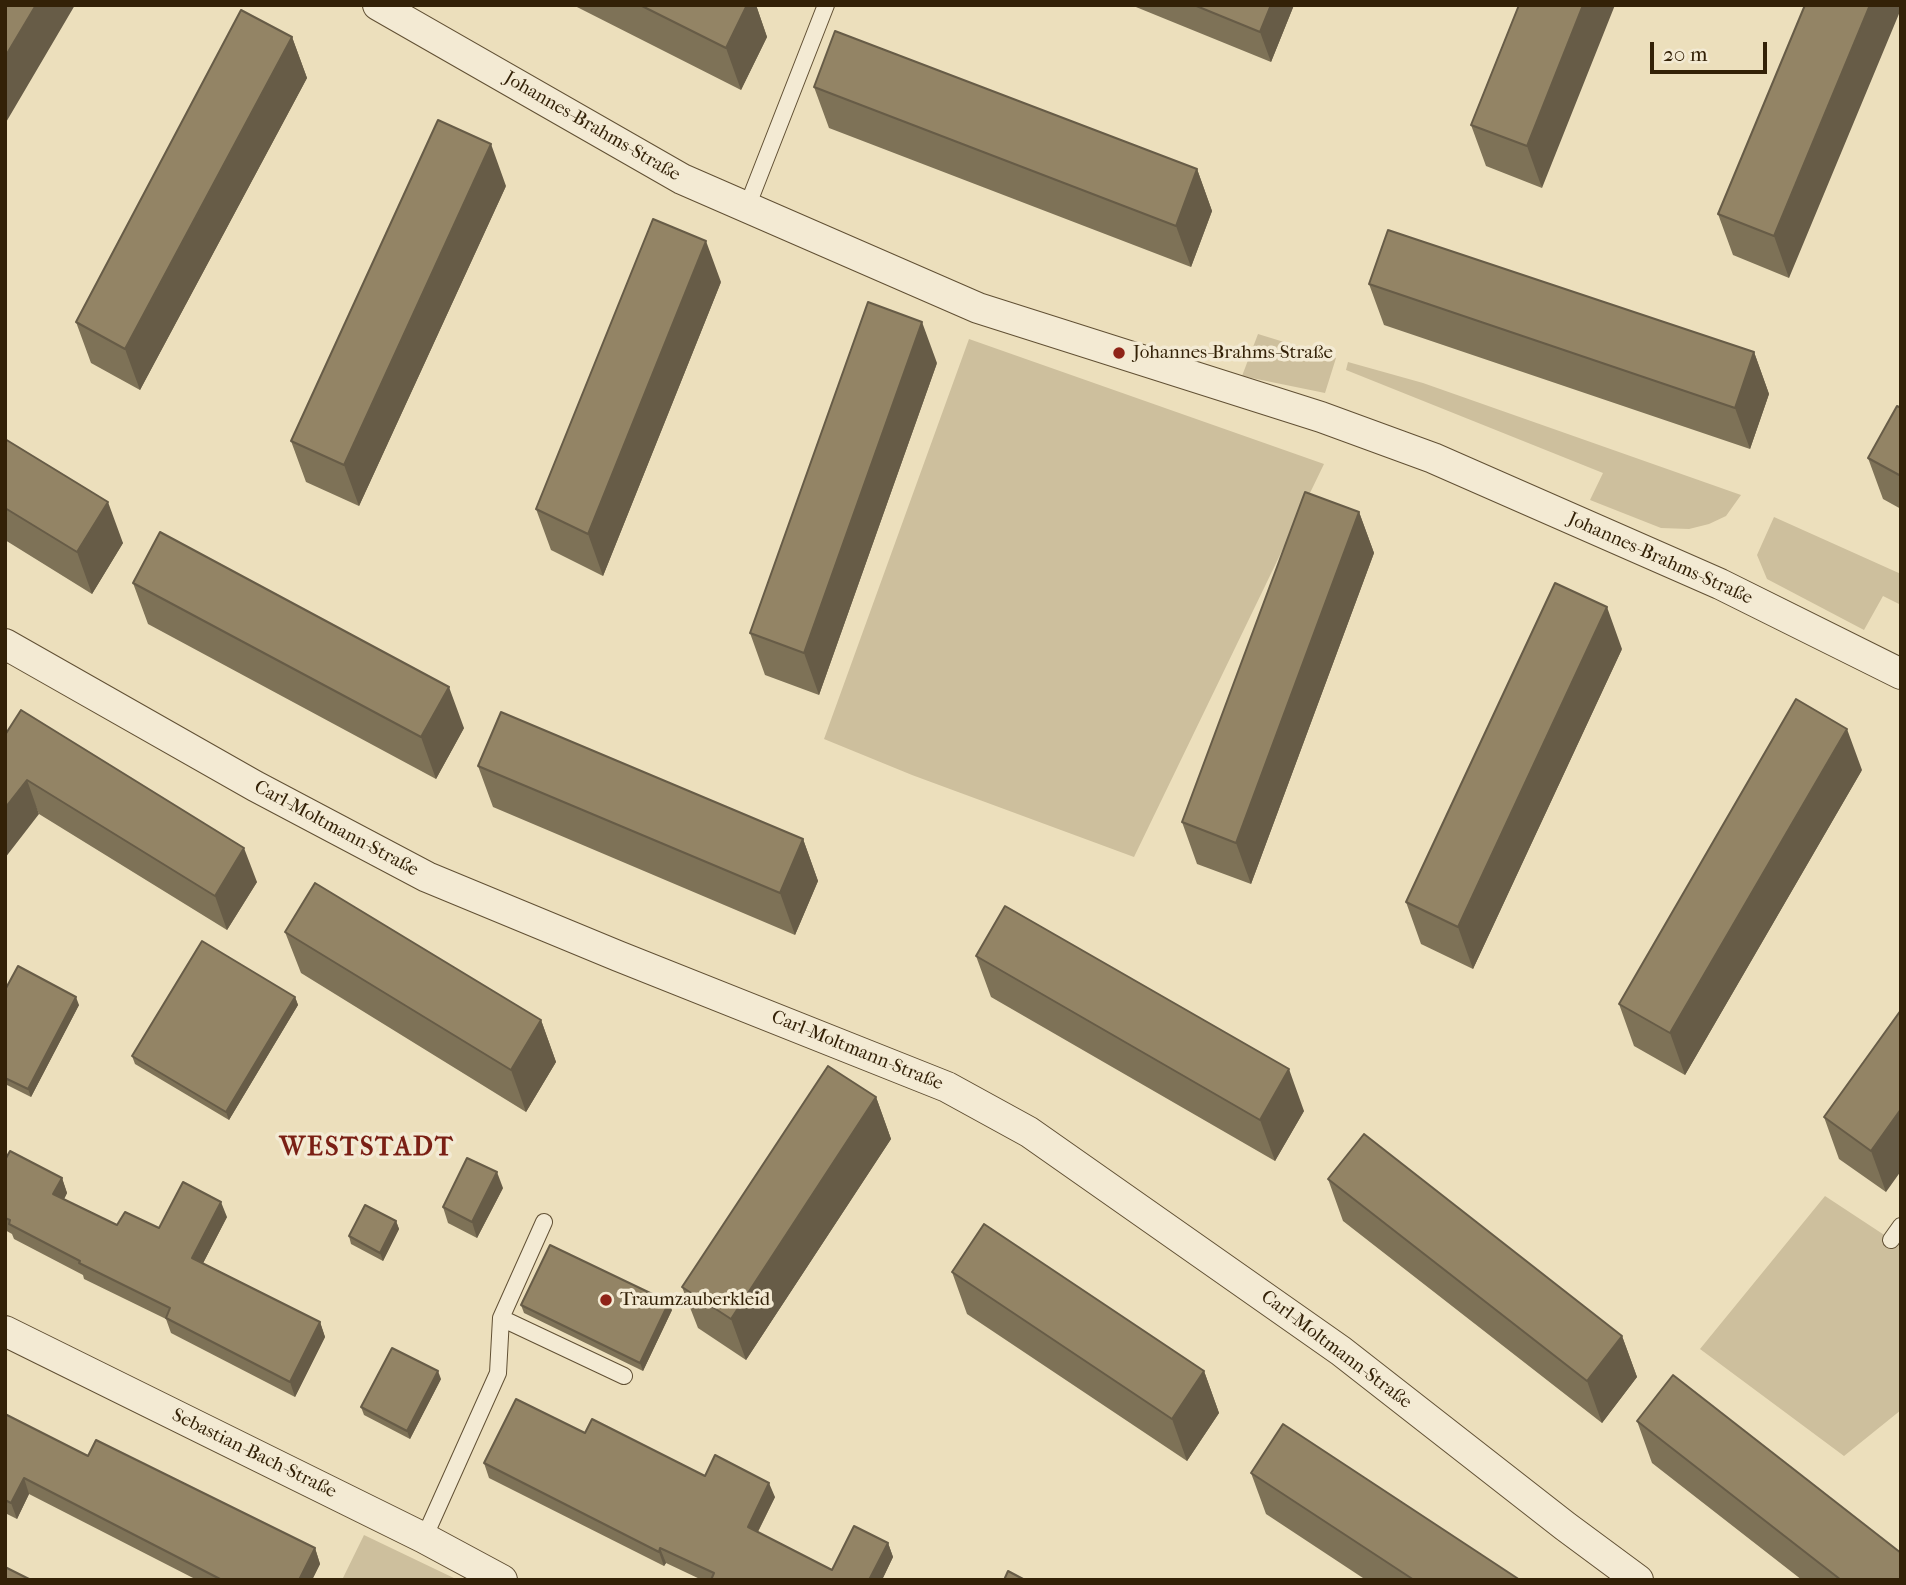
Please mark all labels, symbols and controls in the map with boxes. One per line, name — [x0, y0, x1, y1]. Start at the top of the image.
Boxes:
scale bar — [1654, 28, 1771, 72]
text: 20 m — [1663, 42, 1707, 66]
street label: Johannes-Brahms-Straße — [500, 67, 684, 187]
place label: Johannes-Brahms-Straße — [1133, 342, 1333, 364]
marker: Johannes-Brahms-Straße — [1111, 345, 1127, 361]
street label: Johannes-Brahms-Straße — [1564, 508, 1756, 610]
street label: Carl-Moltmann-Straße — [250, 776, 422, 882]
street label: Carl-Moltmann-Straße — [768, 1006, 946, 1096]
district label: WESTSTADT — [281, 1133, 453, 1165]
street label: Carl-Moltmann-Straße — [1256, 1286, 1416, 1414]
place label: Traumzauberkleid — [620, 1289, 770, 1311]
marker: Traumzauberkleid — [598, 1292, 614, 1308]
street label: Sebastian-Bach-Straße — [168, 1404, 340, 1504]

